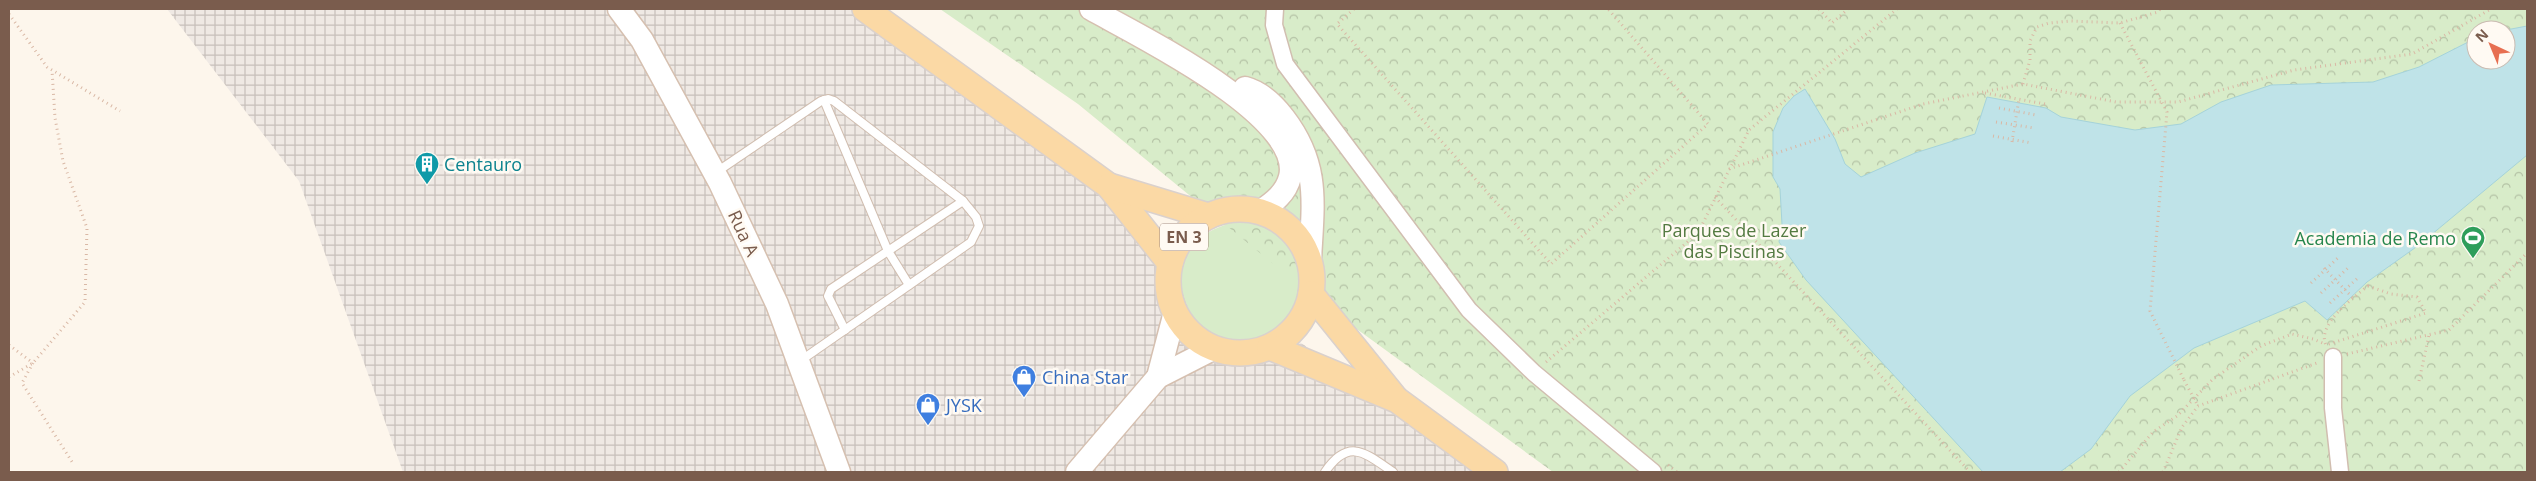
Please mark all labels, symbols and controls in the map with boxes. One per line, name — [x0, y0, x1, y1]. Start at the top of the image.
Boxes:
north arrow — [2466, 20, 2516, 70]
text: N — [2471, 24, 2492, 46]
building icon: Centauro — [414, 151, 440, 185]
place label: Centauro — [444, 152, 522, 176]
street label: Rua A — [723, 206, 765, 260]
park label: Parques de Lazer das Piscinas — [1662, 218, 1807, 263]
road number: EN 3 — [1160, 223, 1208, 250]
sports icon: Academia de Remo — [2460, 225, 2486, 259]
place label: Academia de Remo — [2294, 226, 2456, 250]
shop icon: China Star — [1011, 364, 1037, 398]
place label: China Star — [1042, 365, 1129, 389]
shop icon: JYSK — [915, 392, 941, 426]
place label: JYSK — [944, 393, 983, 417]

